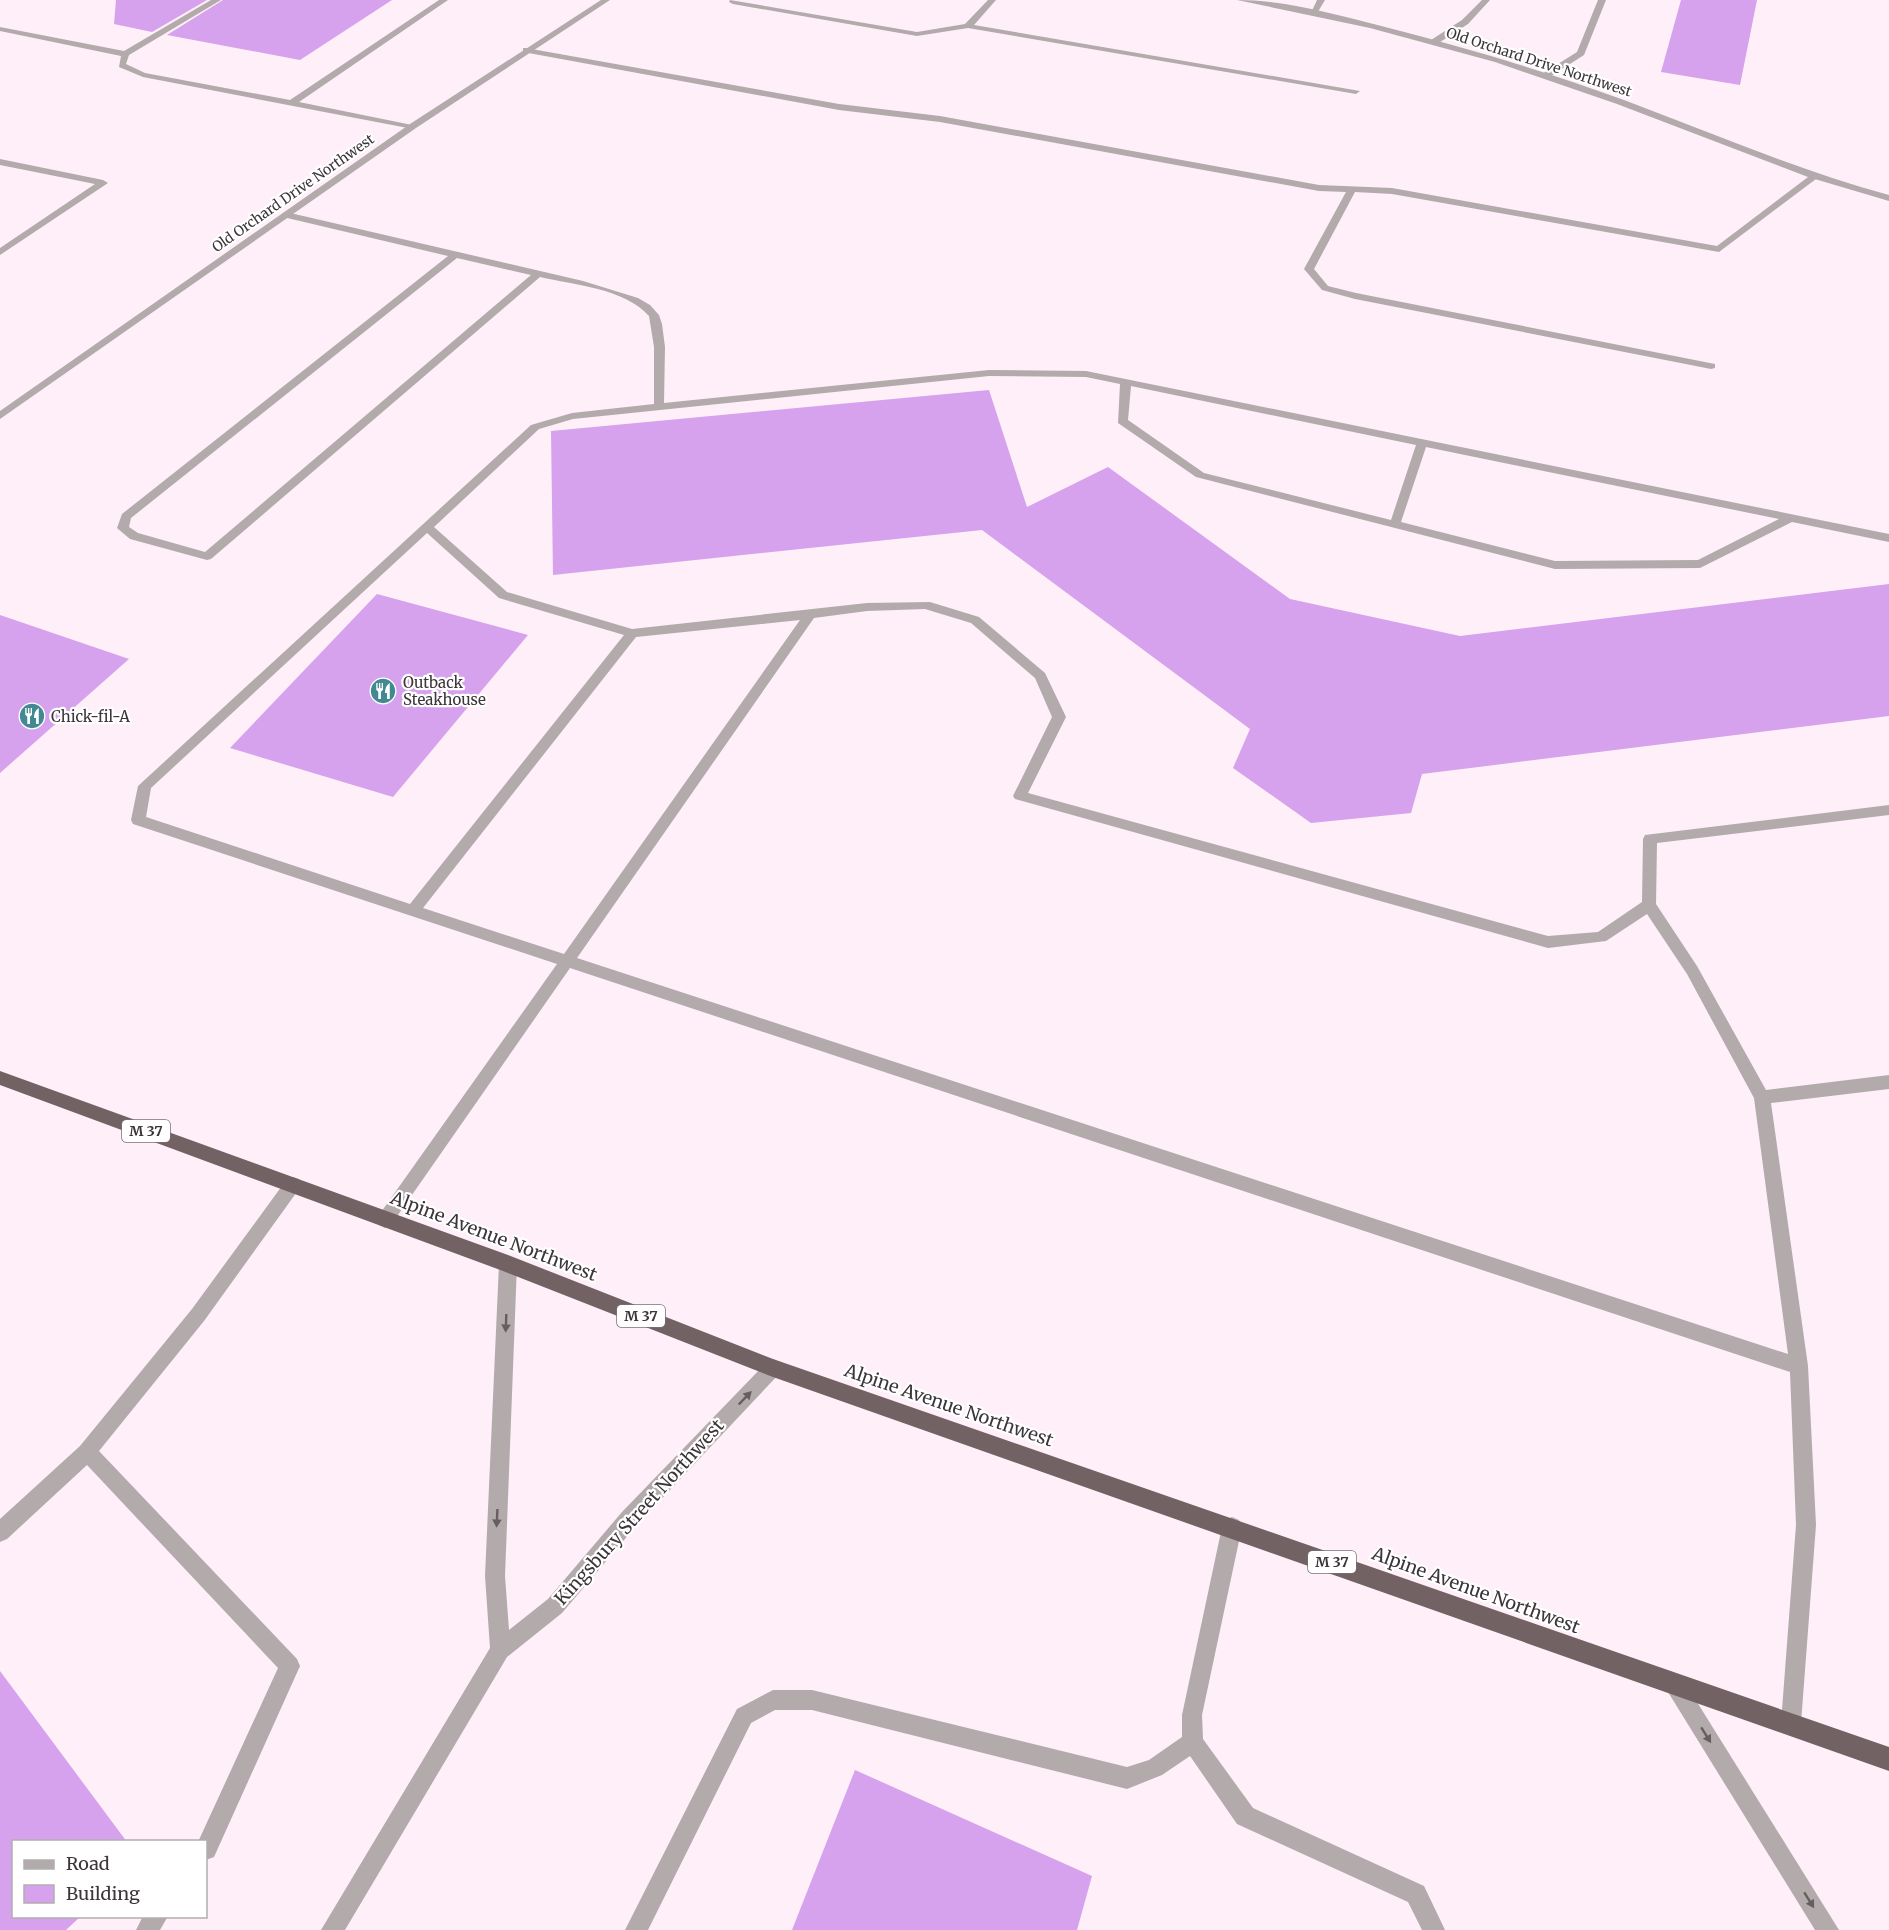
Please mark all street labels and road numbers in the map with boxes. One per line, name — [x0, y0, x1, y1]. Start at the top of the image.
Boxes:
street label: Old Orchard Drive Northwest — [1444, 23, 1635, 101]
street label: Old Orchard Drive Northwest — [208, 130, 378, 256]
road number: M 37 — [122, 1120, 170, 1142]
street label: Alpine Avenue Northwest — [386, 1186, 601, 1286]
road number: M 37 — [617, 1305, 665, 1327]
street label: Alpine Avenue Northwest — [841, 1358, 1056, 1452]
street label: Kingsbury Street Northwest — [549, 1414, 729, 1610]
street label: Alpine Avenue Northwest — [1368, 1541, 1583, 1638]
road number: M 37 — [1308, 1551, 1356, 1573]

